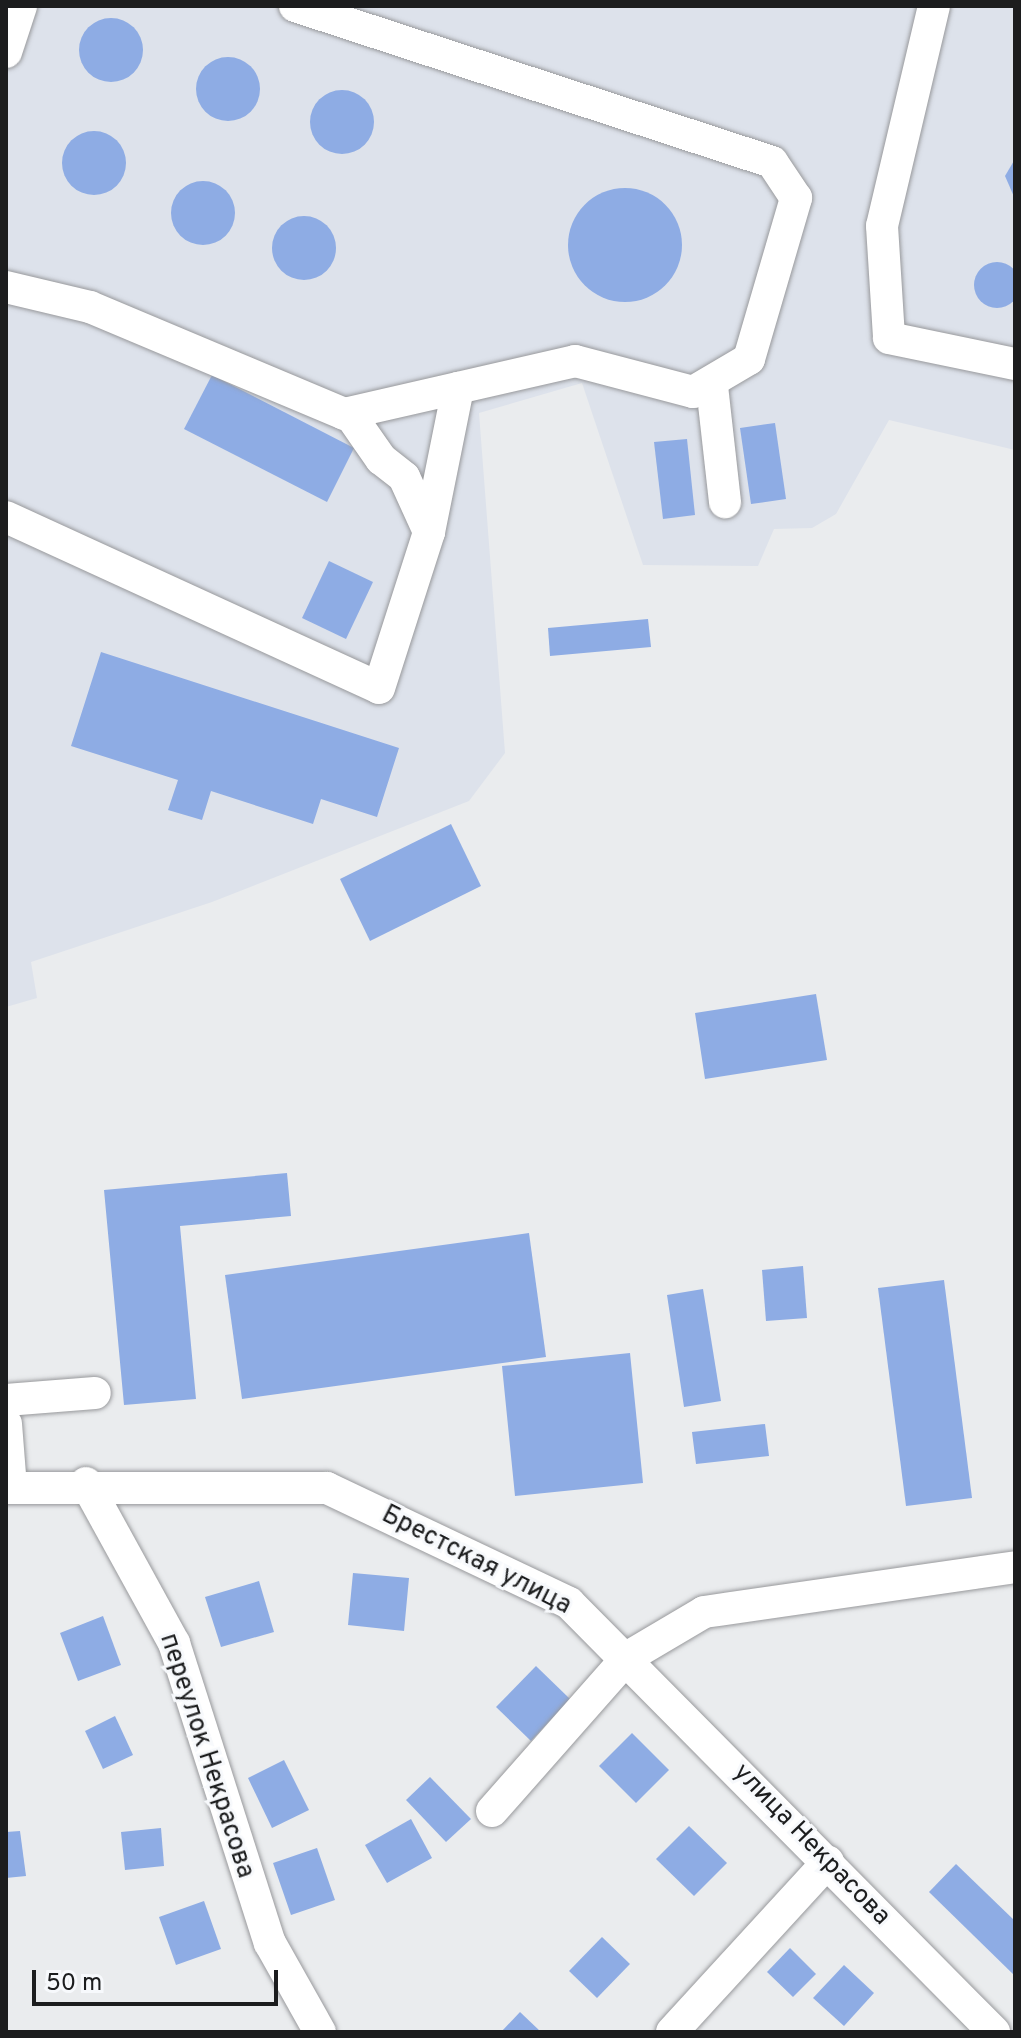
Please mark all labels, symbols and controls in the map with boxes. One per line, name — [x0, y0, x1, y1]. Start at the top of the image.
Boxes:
street label: Брестская улица — [376, 1500, 576, 1622]
street label: переулок Некрасова — [152, 1630, 260, 1882]
street label: улица Некрасова — [726, 1758, 896, 1932]
scale bar — [36, 1954, 282, 2004]
text: 50 m — [46, 1969, 102, 1999]

